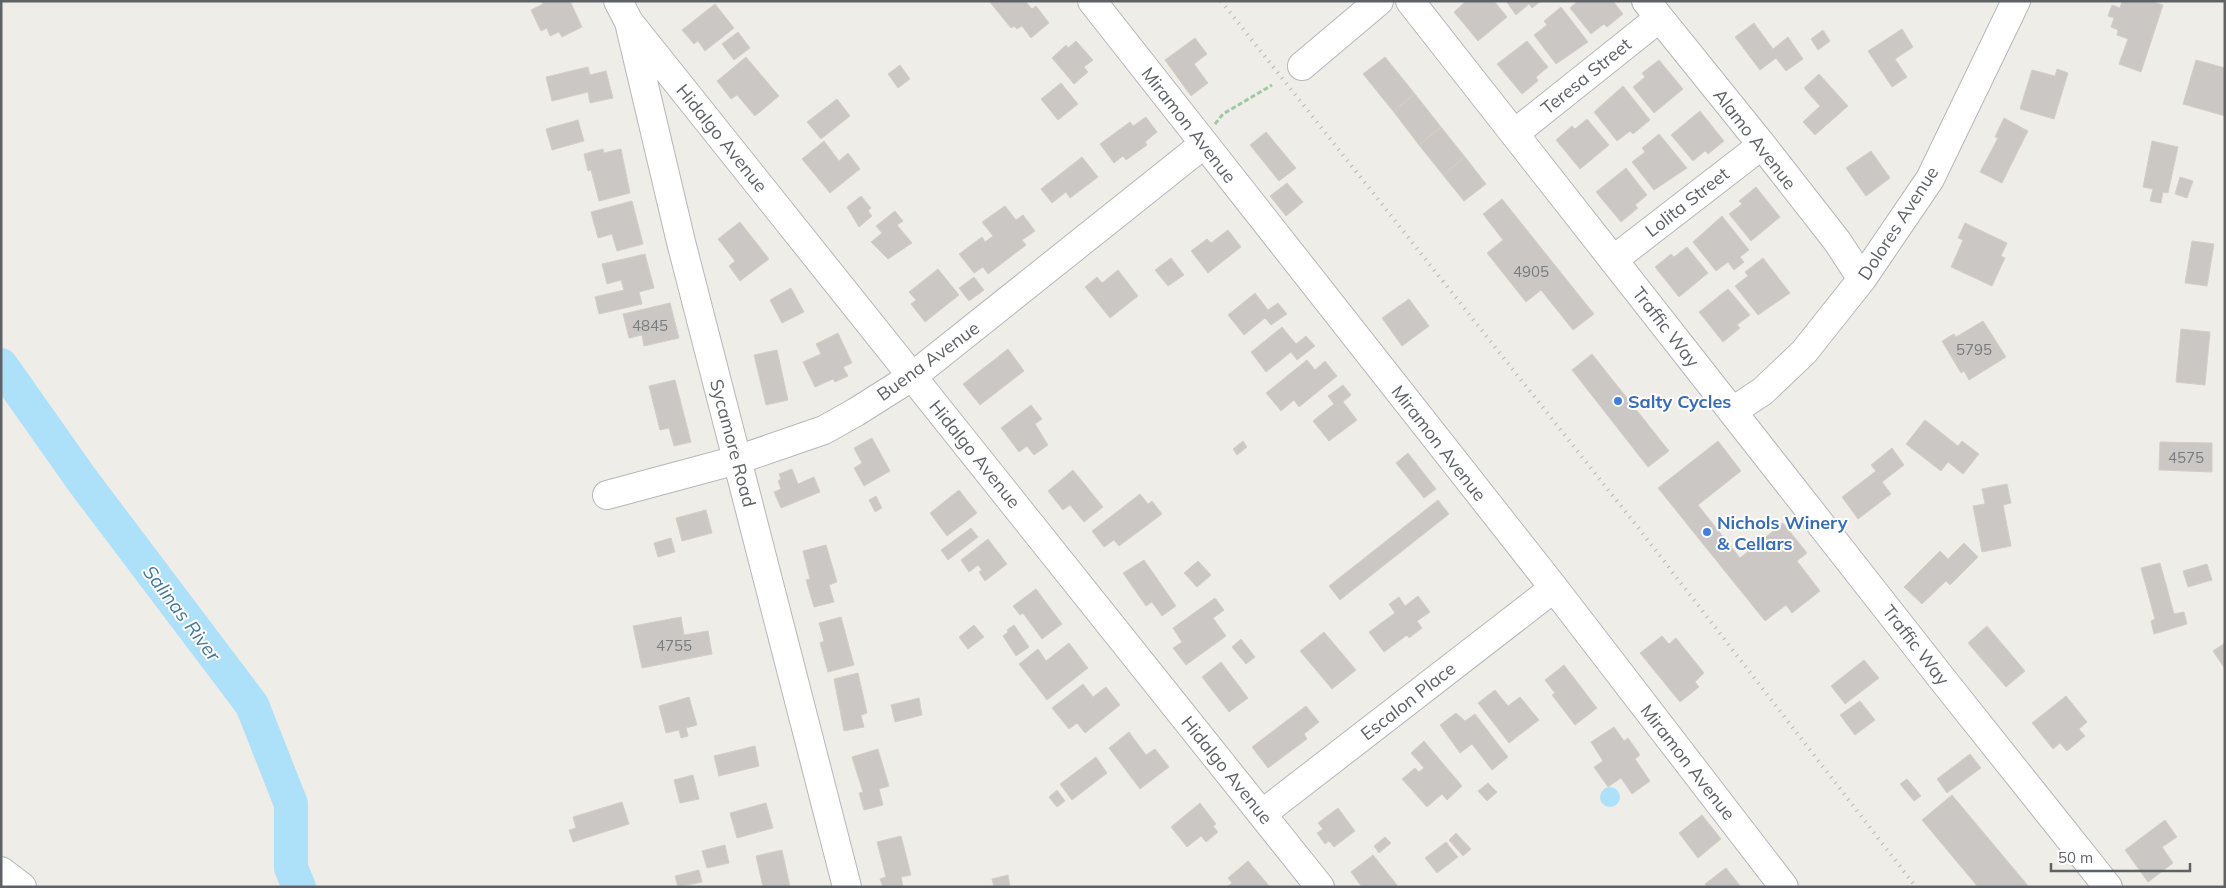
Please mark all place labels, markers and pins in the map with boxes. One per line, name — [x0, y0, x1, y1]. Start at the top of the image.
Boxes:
place label: Salty Cycles — [1628, 390, 1731, 413]
marker: Salty Cycles — [1612, 395, 1624, 407]
place label: Nichols Winery & Cellars — [1717, 511, 1848, 555]
marker: Nichols Winery & Cellars — [1701, 526, 1713, 538]

